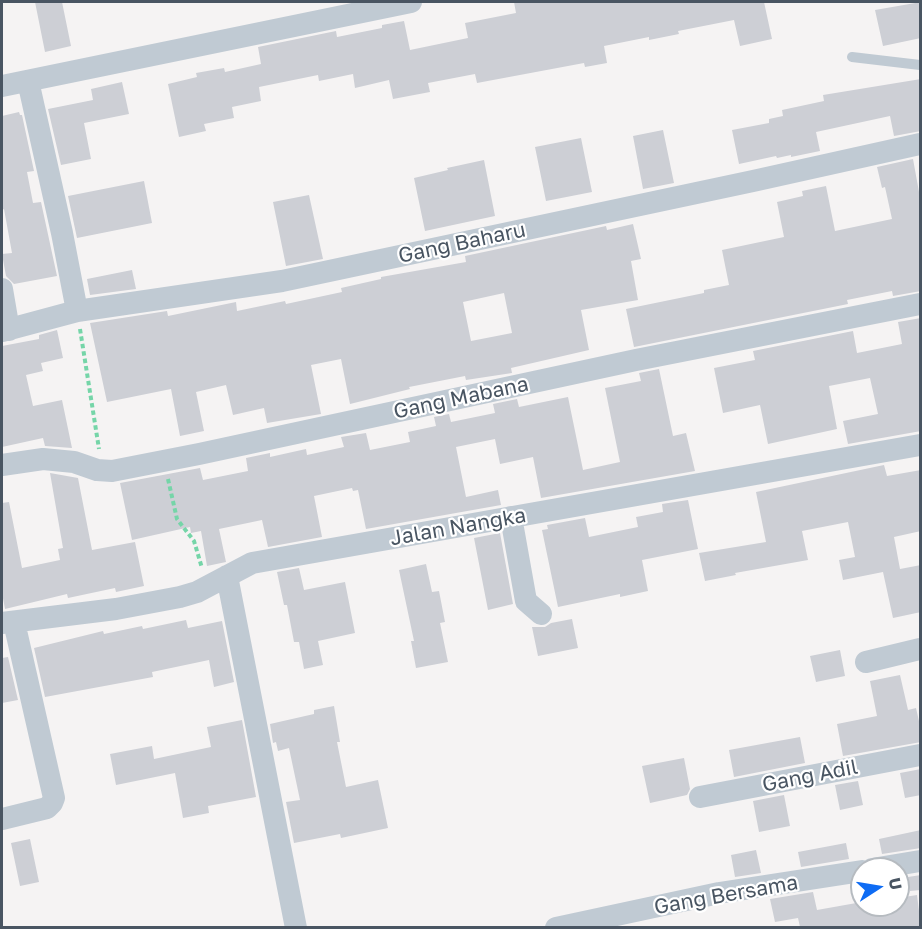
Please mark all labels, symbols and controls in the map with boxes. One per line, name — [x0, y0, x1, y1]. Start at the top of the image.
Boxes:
street label: Gang Baharu — [396, 217, 528, 269]
street label: Gang Mabana — [391, 371, 531, 425]
street label: Jalan Nangka — [388, 503, 528, 551]
street label: Gang Adil — [760, 754, 860, 798]
north arrow — [850, 857, 910, 917]
street label: Gang Bersama — [652, 870, 800, 920]
text: U — [885, 876, 907, 891]

